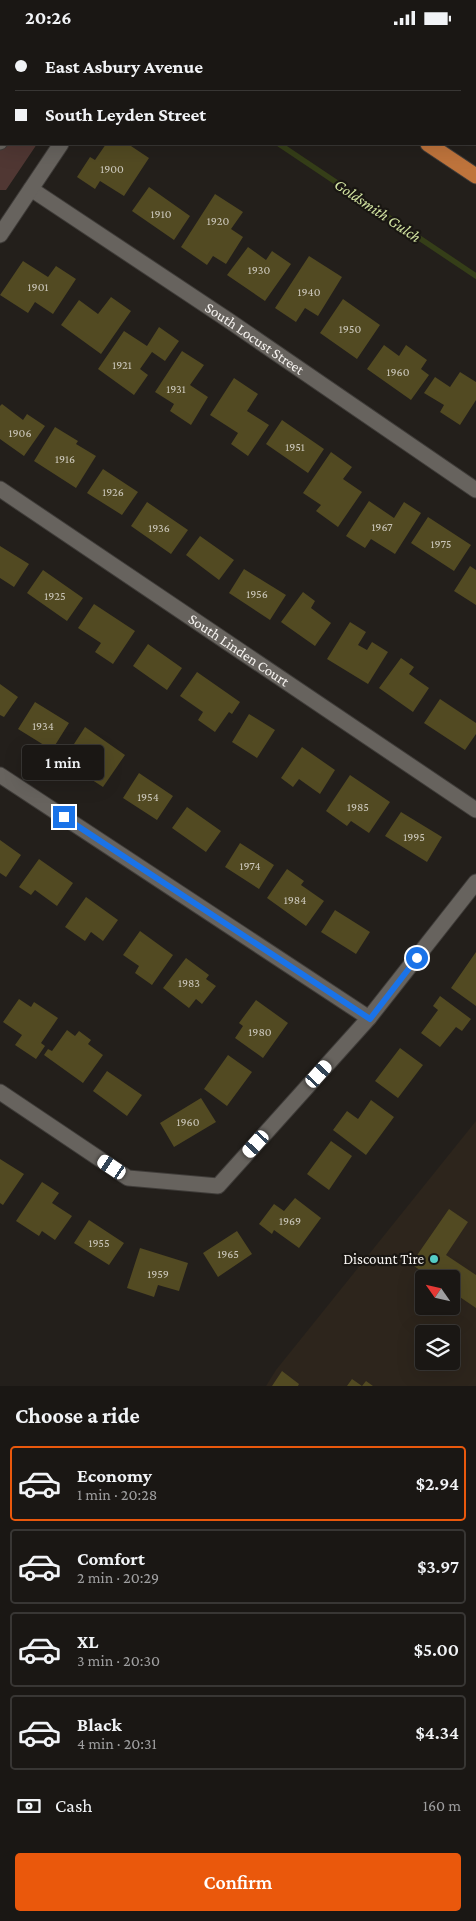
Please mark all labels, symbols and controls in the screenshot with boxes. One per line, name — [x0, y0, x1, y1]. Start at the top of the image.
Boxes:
text: 20:26 — [25, 7, 72, 28]
text: East Asbury Avenue — [45, 56, 203, 77]
text: South Leyden Street — [45, 104, 206, 125]
house number: 1900 — [100, 162, 124, 176]
water label: Goldsmith Gulch — [331, 175, 424, 246]
house number: 1910 — [151, 207, 172, 221]
house number: 1920 — [207, 214, 229, 228]
house number: 1930 — [248, 263, 270, 277]
house number: 1901 — [28, 280, 48, 294]
house number: 1940 — [298, 285, 321, 299]
street label: South Locust Street — [202, 299, 308, 378]
house number: 1950 — [339, 322, 361, 336]
house number: 1921 — [112, 358, 132, 372]
house number: 1960 — [387, 365, 410, 379]
house number: 1931 — [166, 382, 186, 396]
house number: 1906 — [9, 426, 31, 440]
house number: 1951 — [285, 440, 305, 454]
house number: 1916 — [55, 452, 75, 466]
house number: 1926 — [102, 485, 124, 499]
house number: 1967 — [371, 520, 393, 534]
house number: 1936 — [148, 521, 170, 535]
house number: 1975 — [431, 537, 451, 551]
house number: 1956 — [246, 587, 268, 601]
house number: 1925 — [44, 589, 66, 603]
street label: South Linden Court — [186, 610, 293, 690]
house number: 1934 — [32, 719, 54, 733]
callout: 1 min — [23, 745, 105, 779]
text: 1 min — [45, 754, 81, 771]
house number: 1954 — [137, 790, 159, 804]
house number: 1985 — [347, 800, 369, 814]
route end — [53, 806, 75, 828]
house number: 1995 — [403, 830, 425, 844]
house number: 1974 — [239, 859, 261, 873]
house number: 1984 — [284, 893, 306, 907]
route start — [406, 947, 428, 969]
house number: 1983 — [178, 976, 200, 990]
house number: 1980 — [248, 1025, 272, 1039]
car — [303, 1058, 334, 1090]
house number: 1960 — [177, 1115, 200, 1129]
car — [240, 1128, 271, 1160]
car — [95, 1152, 128, 1182]
house number: 1969 — [279, 1214, 301, 1228]
house number: 1955 — [88, 1236, 110, 1250]
house number: 1965 — [217, 1247, 239, 1261]
place label: Discount Tire — [343, 1251, 424, 1267]
marker: Discount Tire — [428, 1253, 440, 1265]
house number: 1959 — [147, 1267, 169, 1281]
north arrow — [415, 1270, 460, 1315]
map controls — [415, 1270, 460, 1370]
button: layers — [415, 1325, 460, 1370]
text: Choose a ride — [15, 1403, 140, 1428]
icon: car — [17, 1461, 62, 1506]
text: Economy — [77, 1465, 152, 1486]
text: $2.94 — [416, 1473, 459, 1494]
text: 1 min · 20:28 — [77, 1486, 157, 1503]
icon: car — [17, 1544, 62, 1589]
text: Comfort — [77, 1548, 145, 1569]
text: $3.97 — [417, 1556, 459, 1577]
text: 2 min · 20:29 — [77, 1569, 159, 1586]
icon: car — [17, 1627, 62, 1672]
text: XL — [77, 1631, 99, 1652]
text: $5.00 — [414, 1639, 459, 1660]
text: 3 min · 20:30 — [77, 1652, 160, 1669]
icon: car — [17, 1710, 62, 1755]
text: Black — [77, 1714, 122, 1735]
text: $4.34 — [416, 1722, 459, 1743]
text: 4 min · 20:31 — [77, 1735, 157, 1752]
icon: cash — [15, 1792, 43, 1820]
text: Cash — [55, 1795, 93, 1816]
text: 160 m — [423, 1797, 461, 1814]
button: Confirm — [15, 1853, 461, 1911]

